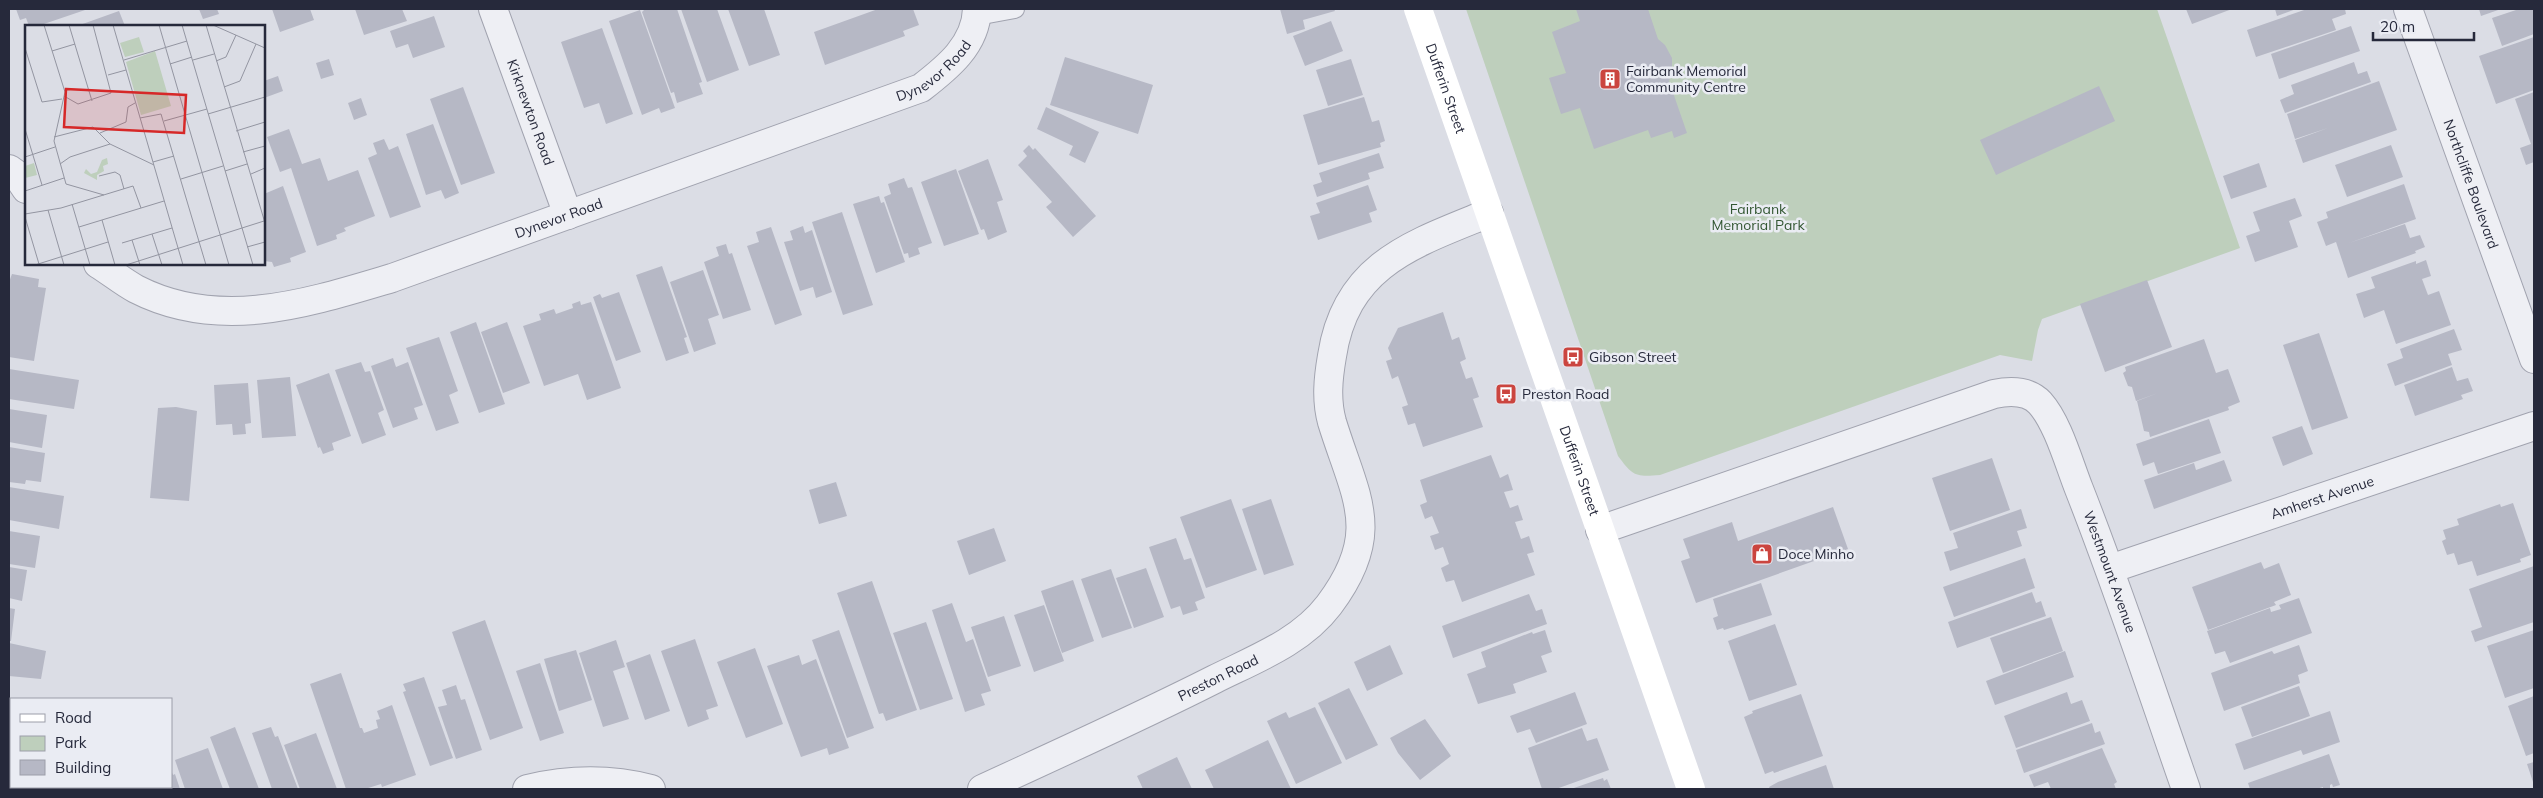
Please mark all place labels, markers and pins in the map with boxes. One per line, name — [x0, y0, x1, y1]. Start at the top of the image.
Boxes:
place label: Fairbank Memorial Community Centre — [1626, 62, 1746, 96]
building icon: Fairbank Memorial Community Centre — [1598, 67, 1622, 91]
bus stop icon: Gibson Street — [1561, 345, 1585, 369]
place label: Gibson Street — [1589, 348, 1677, 366]
bus stop icon: Preston Road — [1494, 382, 1518, 406]
place label: Preston Road — [1522, 385, 1609, 403]
shop icon: Doce Minho — [1750, 542, 1774, 566]
place label: Doce Minho — [1778, 545, 1854, 563]

